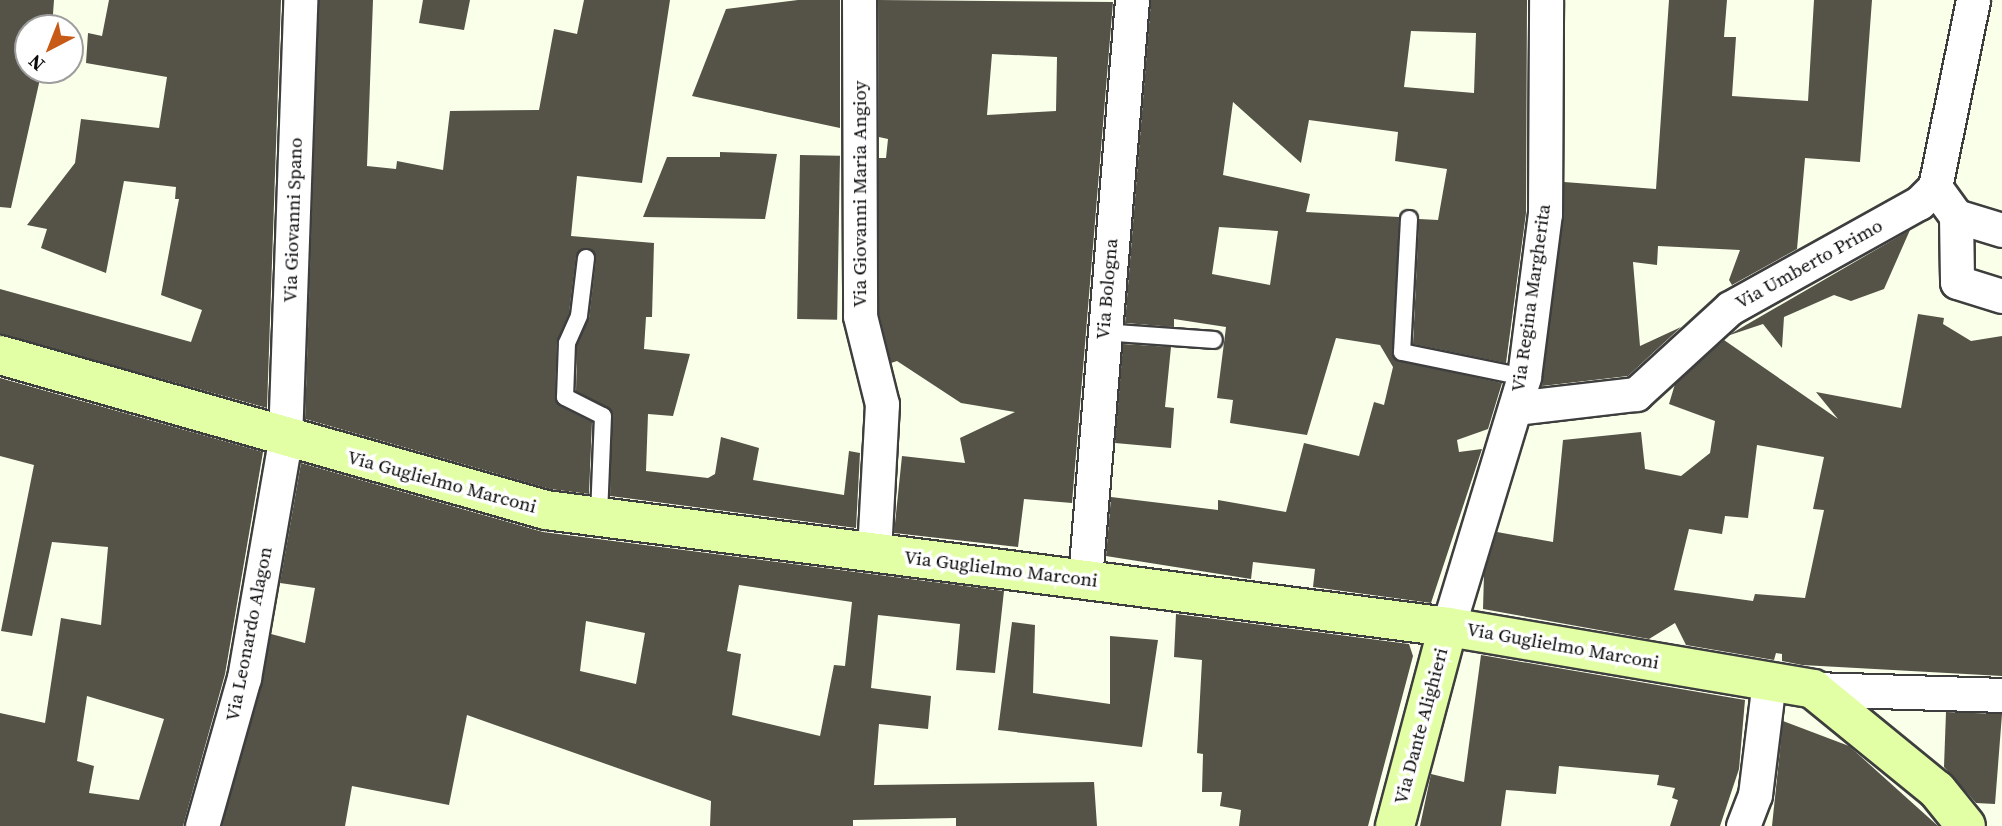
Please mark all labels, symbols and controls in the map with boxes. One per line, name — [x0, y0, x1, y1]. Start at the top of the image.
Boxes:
north arrow — [14, 14, 84, 84]
text: N — [22, 49, 50, 77]
street label: Via Giovanni Maria Angioy — [849, 81, 871, 307]
street label: Via Giovanni Spano — [279, 137, 307, 303]
street label: Via Regina Margherita — [1507, 203, 1555, 393]
street label: Via Umberto Primo — [1731, 214, 1887, 314]
street label: Via Bologna — [1091, 238, 1123, 340]
street label: Via Guglielmo Marconi — [345, 446, 539, 518]
street label: Via Leonardo Alagon — [221, 545, 277, 723]
street label: Via Guglielmo Marconi — [903, 546, 1099, 592]
street label: Via Guglielmo Marconi — [1465, 618, 1661, 674]
street label: Via Dante Alighieri — [1389, 645, 1453, 807]

